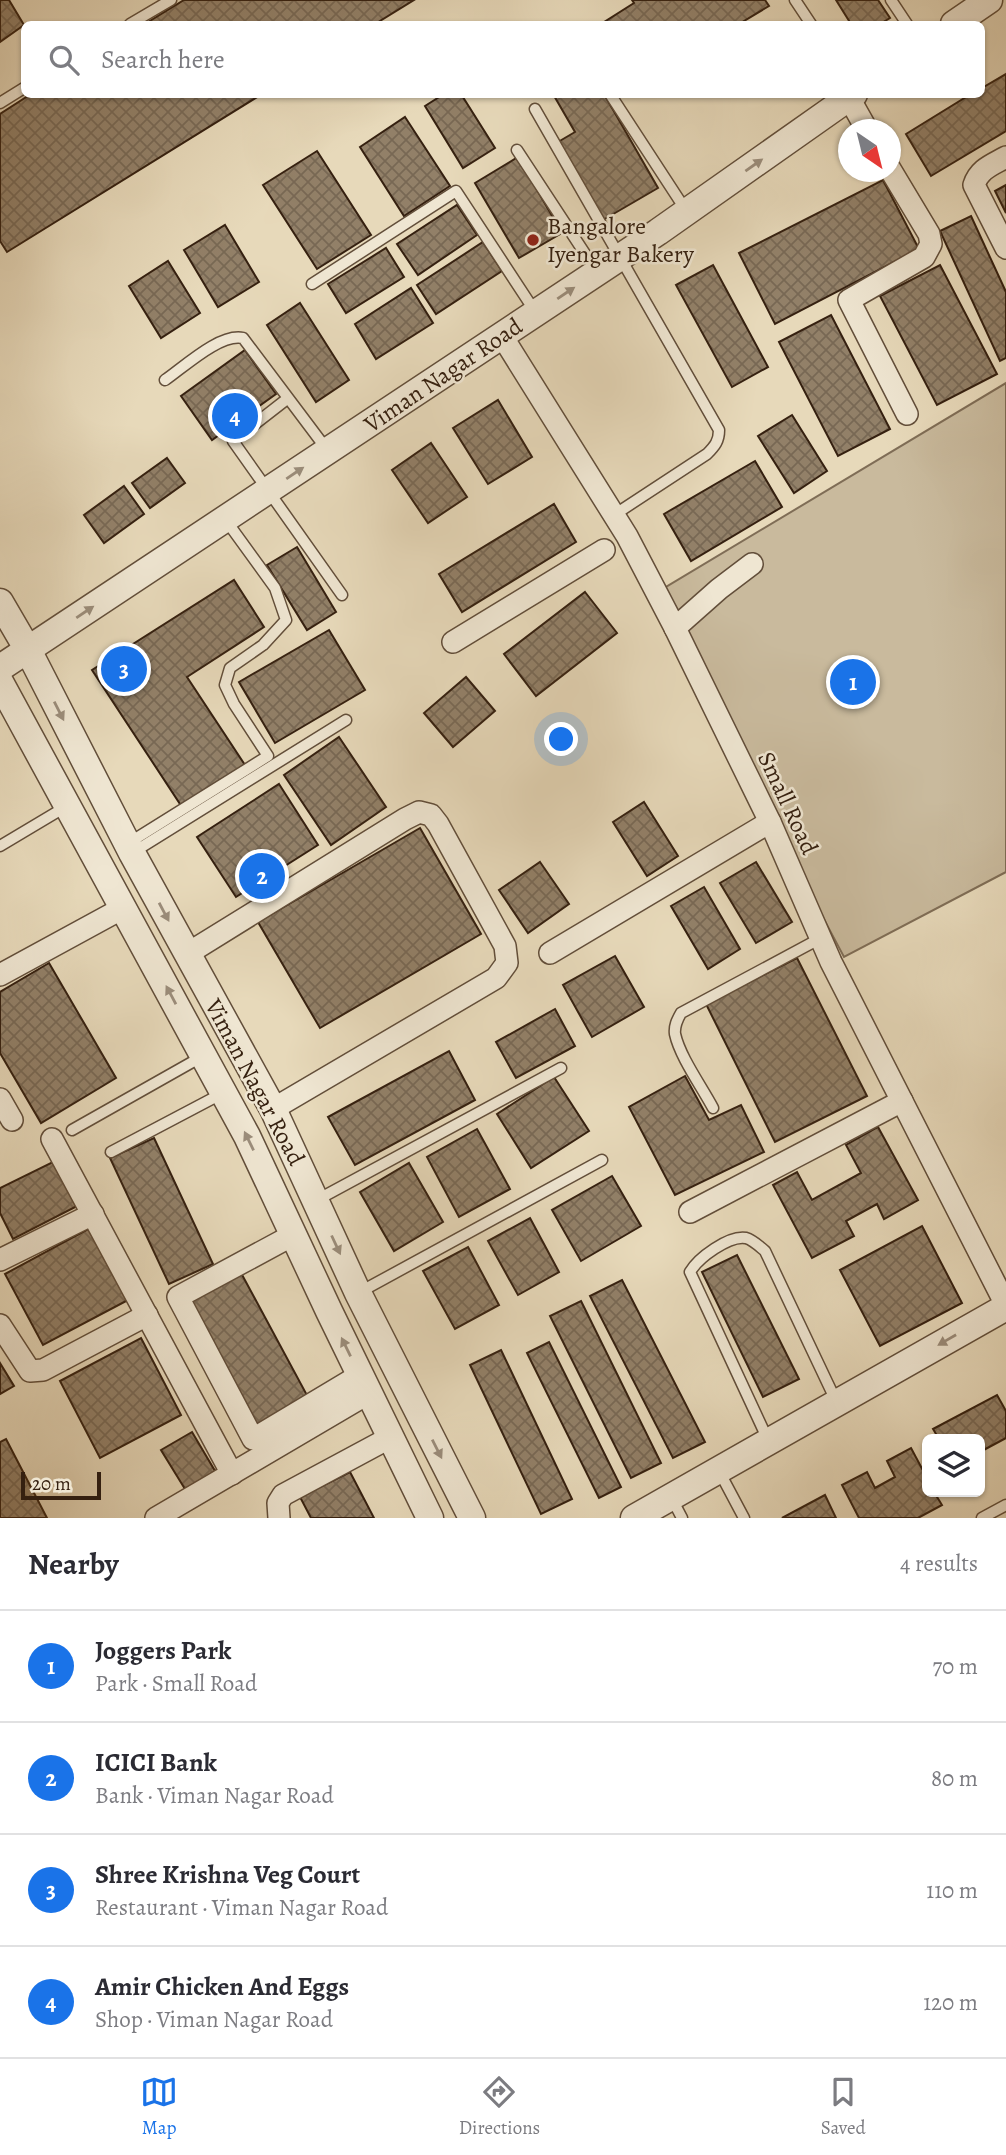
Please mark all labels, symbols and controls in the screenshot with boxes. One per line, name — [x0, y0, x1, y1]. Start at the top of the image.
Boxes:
search box — [21, 21, 985, 98]
icon: search — [45, 41, 83, 79]
text: Search here — [101, 42, 225, 77]
north arrow — [838, 119, 901, 182]
one-way arrow — [745, 158, 763, 172]
place label: Bangalore Iyengar Bakery — [547, 210, 694, 270]
marker: Bangalore Iyengar Bakery — [525, 232, 541, 248]
one-way arrow — [557, 286, 575, 300]
street label: Viman Nagar Road — [357, 310, 528, 440]
pin: 4 — [212, 390, 258, 442]
one-way arrow — [286, 466, 304, 480]
one-way arrow — [76, 605, 94, 619]
pin: 3 — [101, 643, 147, 695]
pin: 1 — [830, 656, 876, 708]
one-way arrow — [54, 701, 65, 721]
your location — [544, 722, 578, 756]
street label: Small Road — [750, 746, 826, 860]
pin: 2 — [239, 850, 285, 902]
one-way arrow — [158, 903, 170, 922]
one-way arrow — [165, 986, 177, 1005]
street label: Viman Nagar Road — [197, 992, 312, 1171]
one-way arrow — [243, 1131, 255, 1151]
one-way arrow — [330, 1235, 342, 1255]
one-way arrow — [937, 1334, 956, 1346]
one-way arrow — [341, 1337, 352, 1357]
map controls — [922, 1434, 985, 1497]
button: layers — [922, 1434, 985, 1497]
one-way arrow — [431, 1439, 442, 1459]
scale bar — [21, 1469, 102, 1501]
text: 20 m — [32, 1471, 71, 1497]
text: Nearby — [28, 1544, 119, 1584]
text: 4 results — [900, 1548, 978, 1579]
text: Joggers Park — [95, 1633, 231, 1668]
text: 1 — [47, 1651, 55, 1682]
text: 70 m — [932, 1651, 978, 1682]
text: Park · Small Road — [95, 1668, 257, 1699]
text: ICICI Bank — [95, 1745, 217, 1780]
text: 2 — [45, 1763, 57, 1794]
text: 80 m — [931, 1763, 978, 1794]
text: Bank · Viman Nagar Road — [95, 1780, 334, 1811]
text: Shree Krishna Veg Court — [95, 1857, 360, 1892]
text: 3 — [46, 1875, 56, 1906]
text: 110 m — [926, 1875, 978, 1906]
text: Restaurant · Viman Nagar Road — [95, 1892, 388, 1923]
text: Amir Chicken And Eggs — [95, 1969, 349, 2004]
text: 4 — [46, 1987, 56, 2018]
text: 120 m — [923, 1987, 978, 2018]
text: Shop · Viman Nagar Road — [95, 2004, 333, 2035]
tab: Map — [140, 2073, 178, 2141]
tab: Directions — [459, 2073, 540, 2141]
tab: Saved — [821, 2073, 866, 2141]

